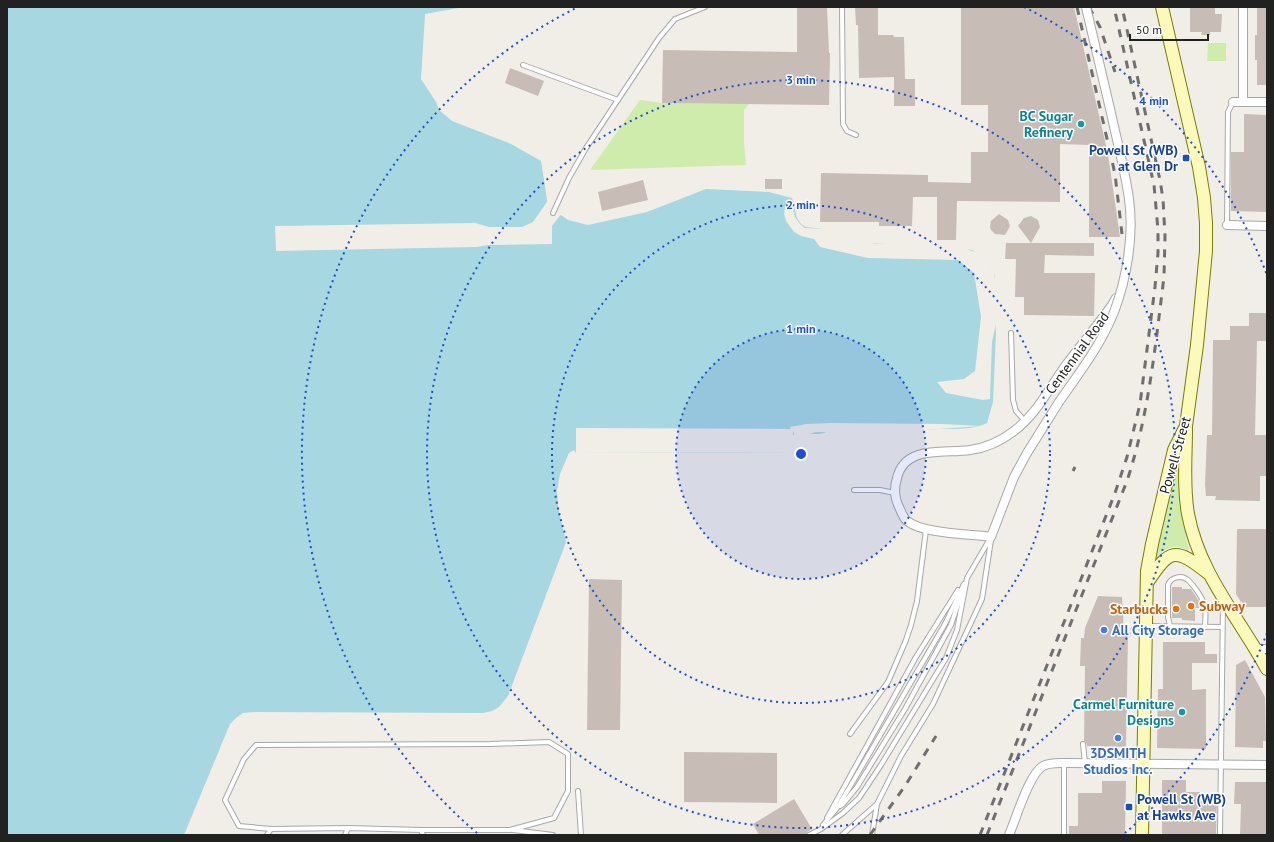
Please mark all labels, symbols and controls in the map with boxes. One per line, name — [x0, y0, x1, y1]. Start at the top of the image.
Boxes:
scale bar — [1130, 16, 1208, 42]
text: 50 m — [1136, 22, 1162, 37]
text: 3 min — [786, 72, 816, 87]
text: 4 min — [1139, 93, 1169, 108]
place label: BC Sugar Refinery — [1020, 107, 1073, 141]
marker: BC Sugar Refinery — [1076, 119, 1086, 129]
place label: Powell St (WB) at Glen Dr — [1089, 141, 1178, 175]
marker: Powell St (WB) at Glen Dr — [1181, 153, 1191, 163]
text: 2 min — [786, 197, 816, 212]
street label: Centennial Road — [1041, 308, 1113, 398]
text: 1 min — [786, 321, 816, 336]
street label: Powell Street — [1155, 414, 1195, 496]
centre of rings — [794, 447, 808, 461]
place label: Subway — [1199, 597, 1245, 615]
place label: Starbucks — [1110, 600, 1168, 618]
marker: Subway — [1186, 601, 1196, 611]
marker: Starbucks — [1171, 604, 1181, 614]
place label: All City Storage — [1112, 621, 1204, 639]
marker: All City Storage — [1099, 625, 1109, 635]
place label: Carmel Furniture Designs — [1073, 695, 1174, 729]
marker: Carmel Furniture Designs — [1177, 707, 1187, 717]
marker: 3DSMITH Studios Inc. — [1113, 733, 1123, 743]
place label: 3DSMITH Studios Inc. — [1083, 744, 1153, 778]
place label: Powell St (WB) at Hawks Ave — [1137, 790, 1226, 824]
marker: Powell St (WB) at Hawks Ave — [1124, 802, 1134, 812]

